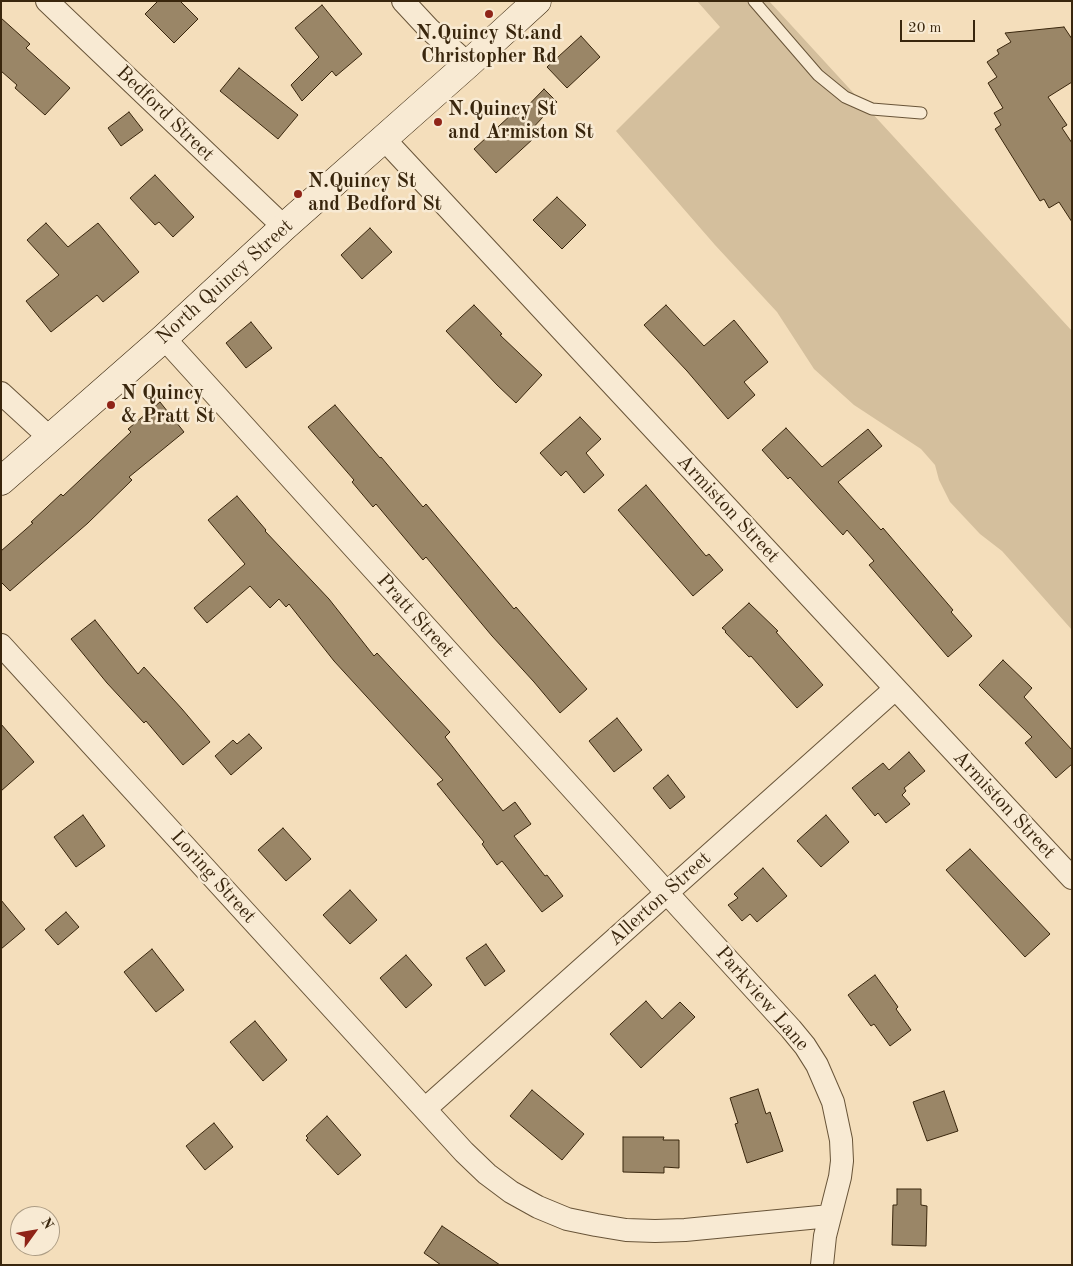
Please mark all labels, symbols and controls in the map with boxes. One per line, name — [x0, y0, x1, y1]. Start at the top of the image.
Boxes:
marker: N.Quincy St.and Christopher Rd — [483, 8, 495, 20]
scale bar — [903, 10, 978, 42]
text: 20 m — [908, 21, 942, 36]
place label: N.Quincy St.and Christopher Rd — [416, 22, 562, 69]
street label: Bedford Street — [111, 61, 219, 167]
place label: N.Quincy St and Armiston St — [448, 98, 594, 145]
marker: N.Quincy St and Armiston St — [432, 116, 444, 128]
place label: N.Quincy St and Bedford St — [308, 170, 442, 217]
marker: N.Quincy St and Bedford St — [292, 188, 304, 200]
street label: North Quincy Street — [152, 214, 298, 350]
place label: N Quincy & Pratt St — [121, 382, 215, 429]
marker: N Quincy & Pratt St — [105, 399, 117, 411]
street label: Armiston Street — [672, 450, 784, 568]
street label: Pratt Street — [371, 569, 459, 663]
street label: Armiston Street — [948, 746, 1060, 864]
street label: Loring Street — [165, 825, 261, 929]
street label: Allerton Street — [604, 847, 716, 951]
street label: Parkview Lane — [710, 942, 814, 1056]
north arrow — [10, 1206, 60, 1256]
text: N — [38, 1215, 56, 1232]

